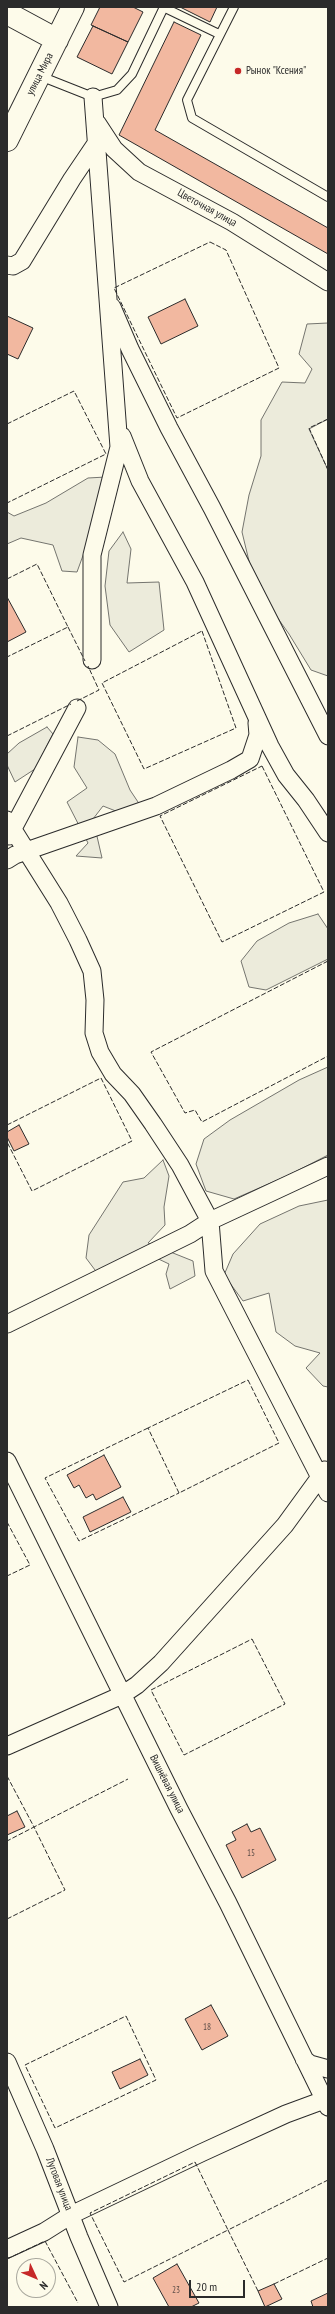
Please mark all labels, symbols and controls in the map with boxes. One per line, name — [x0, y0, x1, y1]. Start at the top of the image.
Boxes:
street label: улица Мира — [24, 51, 56, 97]
place label: Рынок "Ксения" — [246, 64, 306, 78]
marker: Рынок "Ксения" — [233, 66, 243, 76]
street label: Цветочная улица — [175, 186, 239, 230]
street label: Вишнёвая улица — [147, 1753, 187, 1815]
house number: 15 — [247, 1848, 255, 1858]
house number: 18 — [203, 2022, 211, 2032]
street label: Луговая улица — [43, 2156, 75, 2212]
north arrow — [16, 2258, 56, 2298]
scale bar — [191, 2272, 247, 2298]
text: N — [37, 2279, 51, 2293]
text: 20 m — [196, 2279, 217, 2294]
house number: 23 — [172, 2285, 180, 2295]

